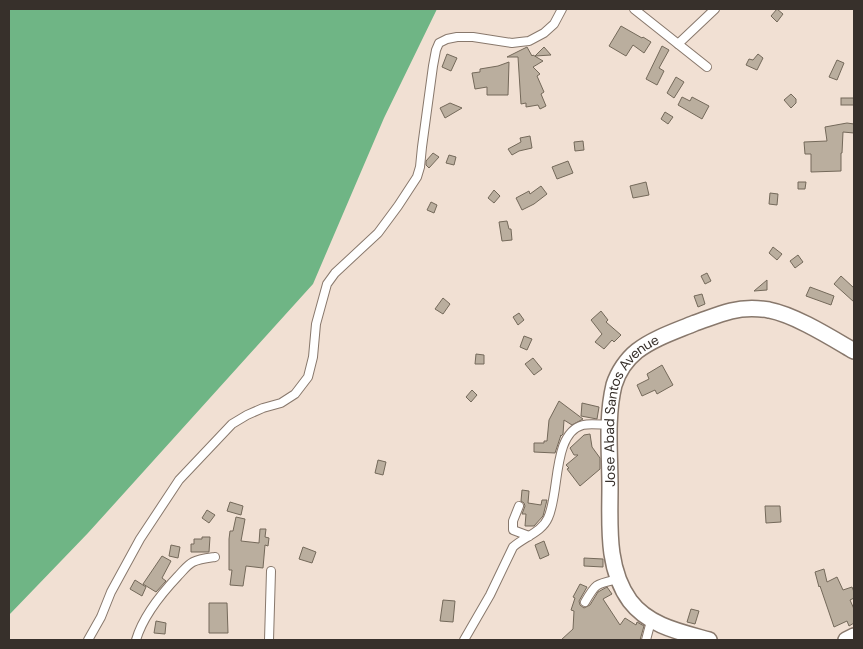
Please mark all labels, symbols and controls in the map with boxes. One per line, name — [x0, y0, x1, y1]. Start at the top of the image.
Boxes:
street label: Jose Abad Santos Avenue — [600, 330, 662, 487]

